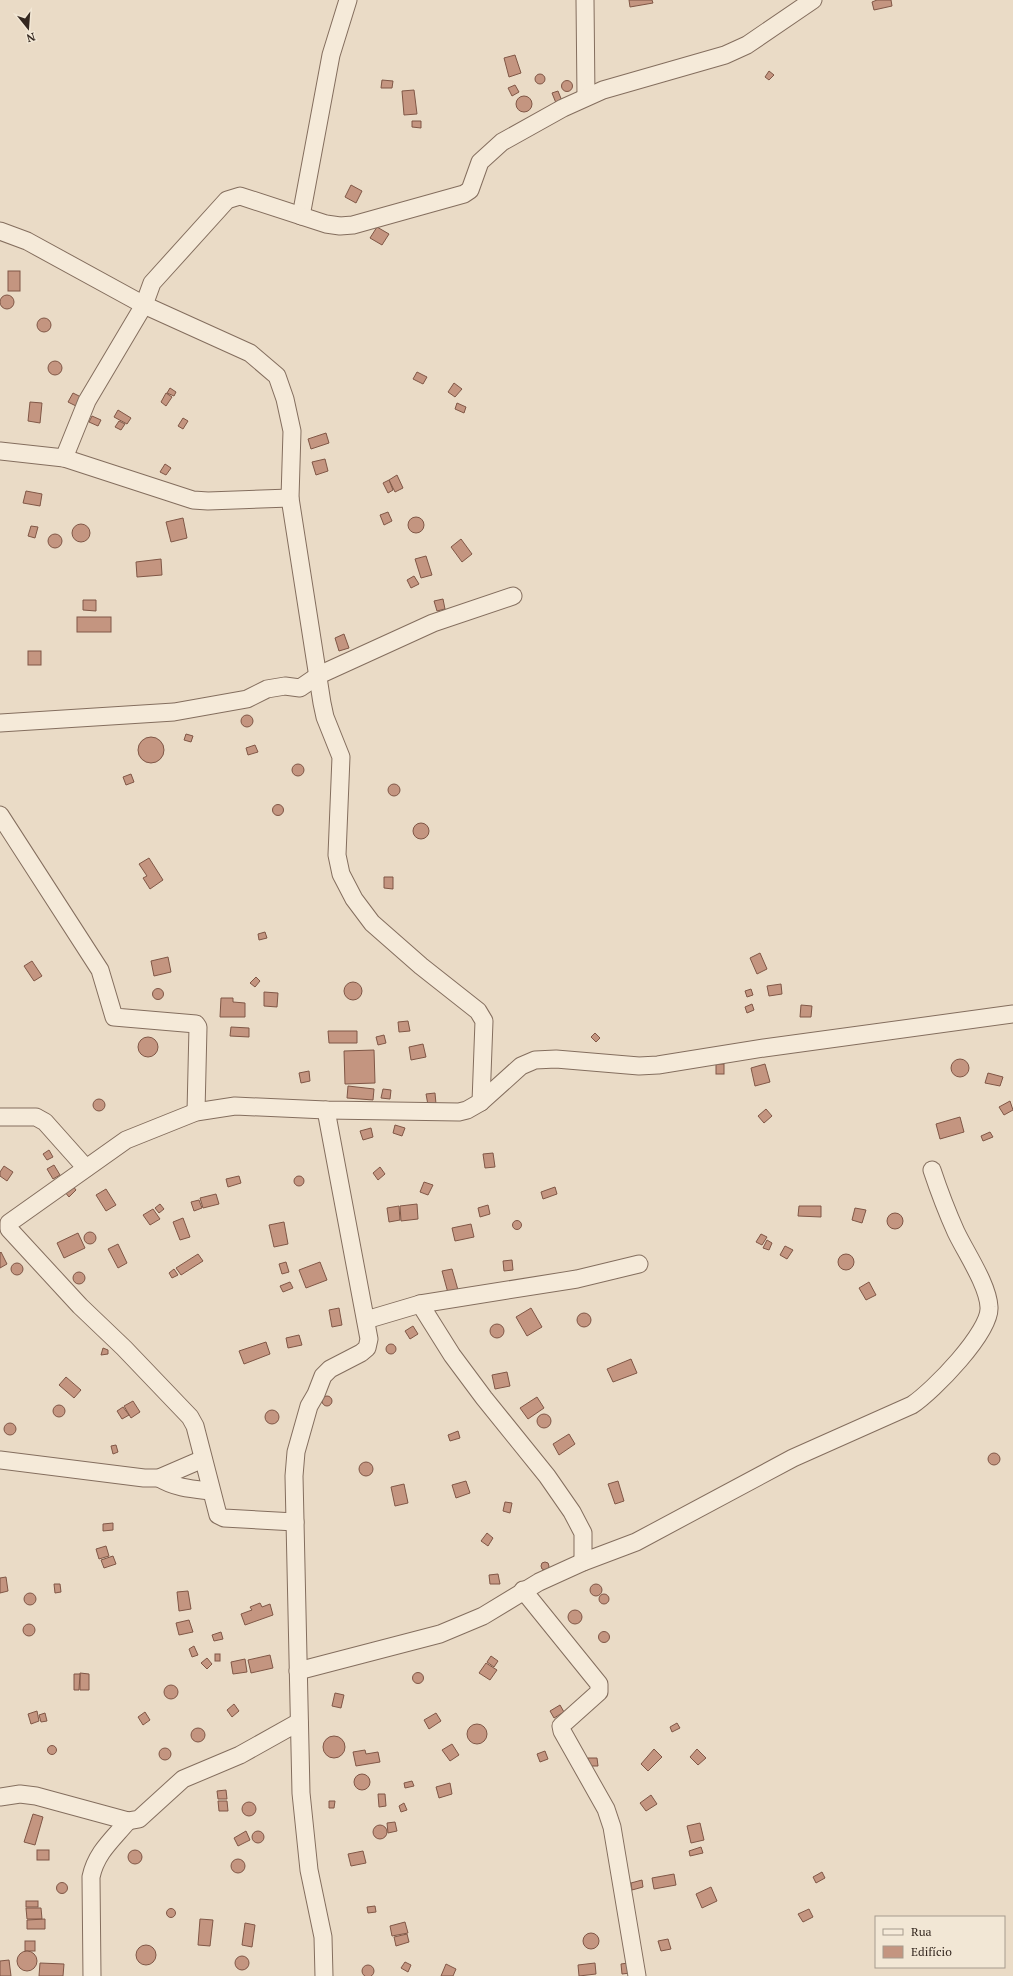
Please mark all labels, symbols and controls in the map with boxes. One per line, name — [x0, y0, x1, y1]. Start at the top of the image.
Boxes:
north arrow — [8, 8, 48, 48]
text: N — [24, 30, 37, 46]
legend — [875, 1916, 1005, 1968]
text: Rua — [911, 1924, 932, 1939]
text: Edifício — [911, 1944, 952, 1959]

